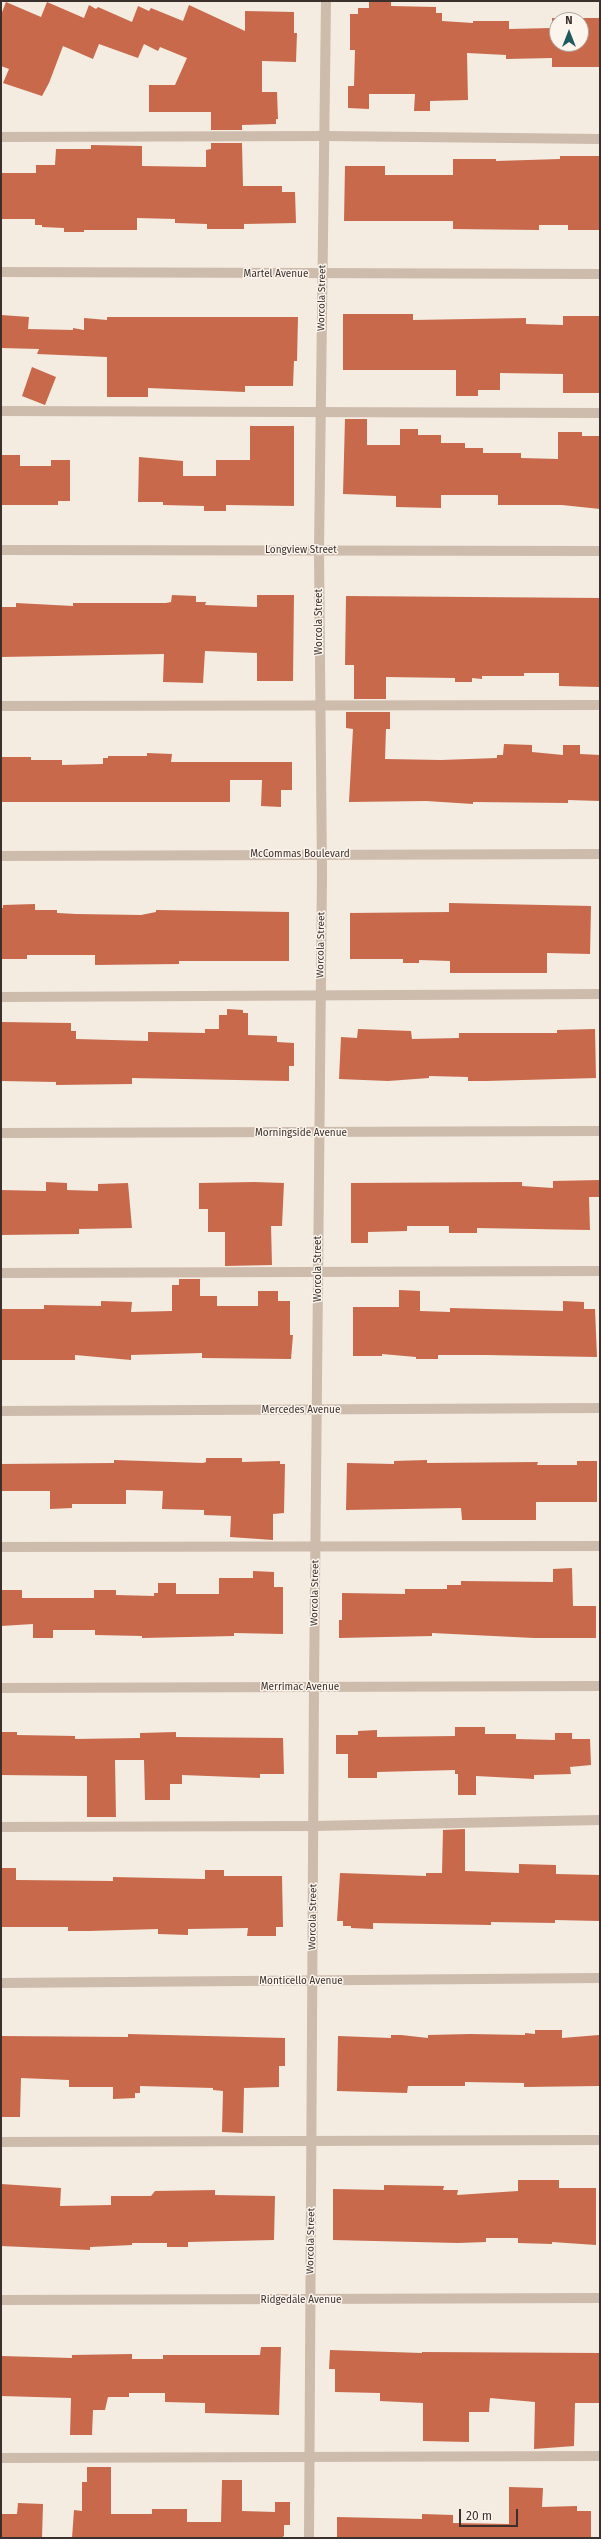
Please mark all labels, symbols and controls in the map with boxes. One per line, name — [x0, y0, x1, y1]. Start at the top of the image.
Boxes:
north arrow — [549, 12, 589, 52]
text: N — [565, 14, 573, 27]
street label: Worcola Street — [315, 265, 329, 331]
street label: Martel Avenue — [244, 268, 308, 280]
street label: Longview Street — [265, 544, 337, 556]
street label: Worcola Street — [313, 589, 325, 655]
street label: McCommas Boulevard — [250, 848, 350, 860]
street label: Worcola Street — [314, 912, 328, 978]
street label: Morningside Avenue — [255, 1127, 347, 1139]
street label: Worcola Street — [312, 1236, 324, 1302]
street label: Mercedes Avenue — [262, 1404, 340, 1416]
street label: Worcola Street — [308, 1560, 322, 1626]
street label: Merrimac Avenue — [261, 1681, 339, 1693]
street label: Worcola Street — [306, 1884, 320, 1950]
street label: Monticello Avenue — [259, 1975, 343, 1987]
street label: Worcola Street — [304, 2208, 318, 2274]
street label: Ridgedale Avenue — [261, 2294, 341, 2306]
scale bar — [461, 2501, 520, 2527]
text: 20 m — [466, 2509, 492, 2523]

